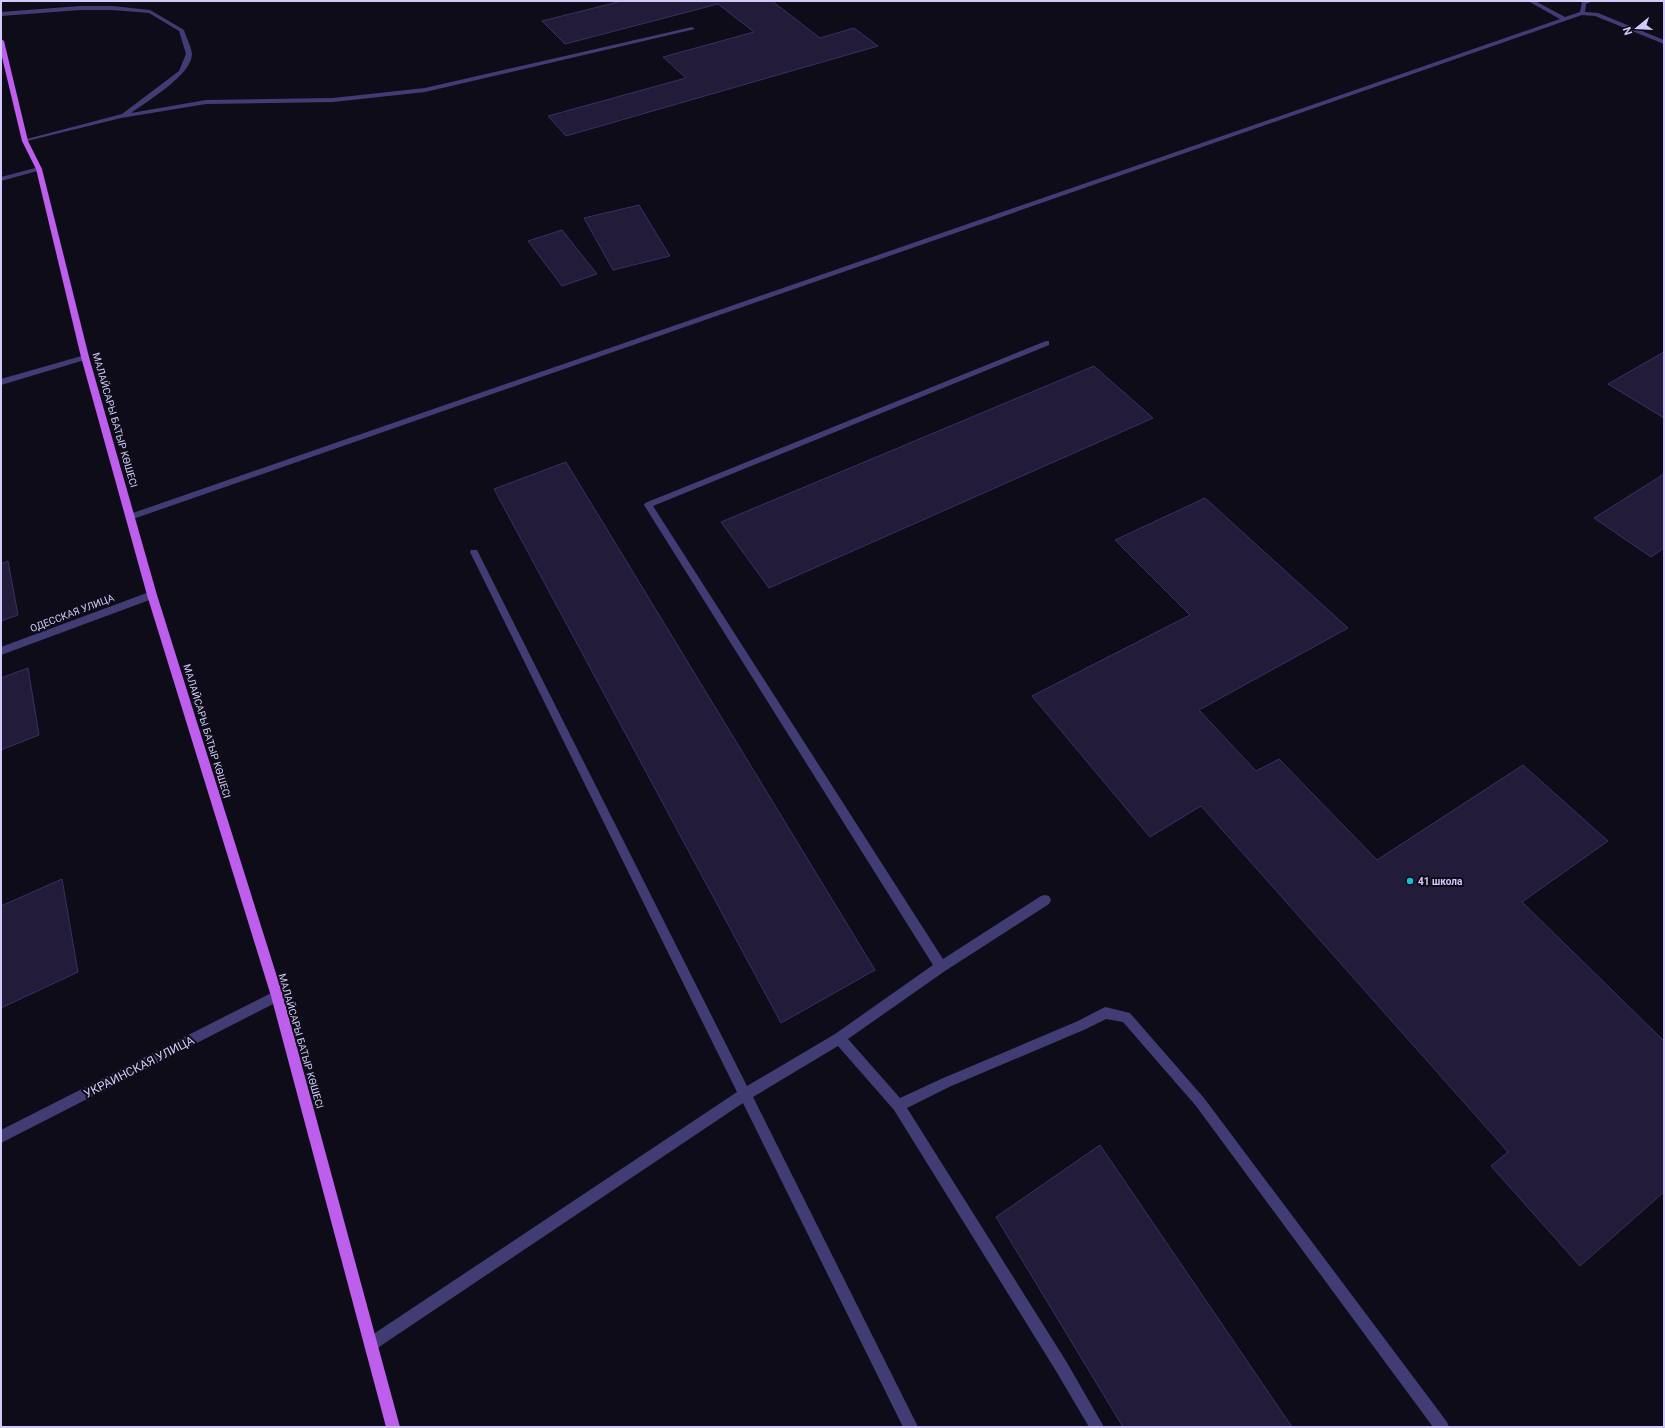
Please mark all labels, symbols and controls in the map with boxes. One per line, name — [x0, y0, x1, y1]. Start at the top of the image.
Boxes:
north arrow — [1617, 8, 1657, 48]
text: N — [1621, 25, 1635, 37]
street label: МАЛАЙСАРЫ БАТЫР КӨШЕСІ — [90, 351, 141, 489]
street label: ОДЕССКАЯ УЛИЦА — [29, 592, 116, 634]
street label: МАЛАЙСАРЫ БАТЫР КӨШЕСІ — [181, 662, 234, 799]
marker: 41 школа — [1405, 876, 1415, 886]
place label: 41 школа — [1418, 876, 1463, 887]
street label: МАЛАЙСАРЫ БАТЫР КӨШЕСІ — [276, 972, 327, 1110]
street label: УКРАИНСКАЯ УЛИЦА — [81, 1033, 197, 1101]

